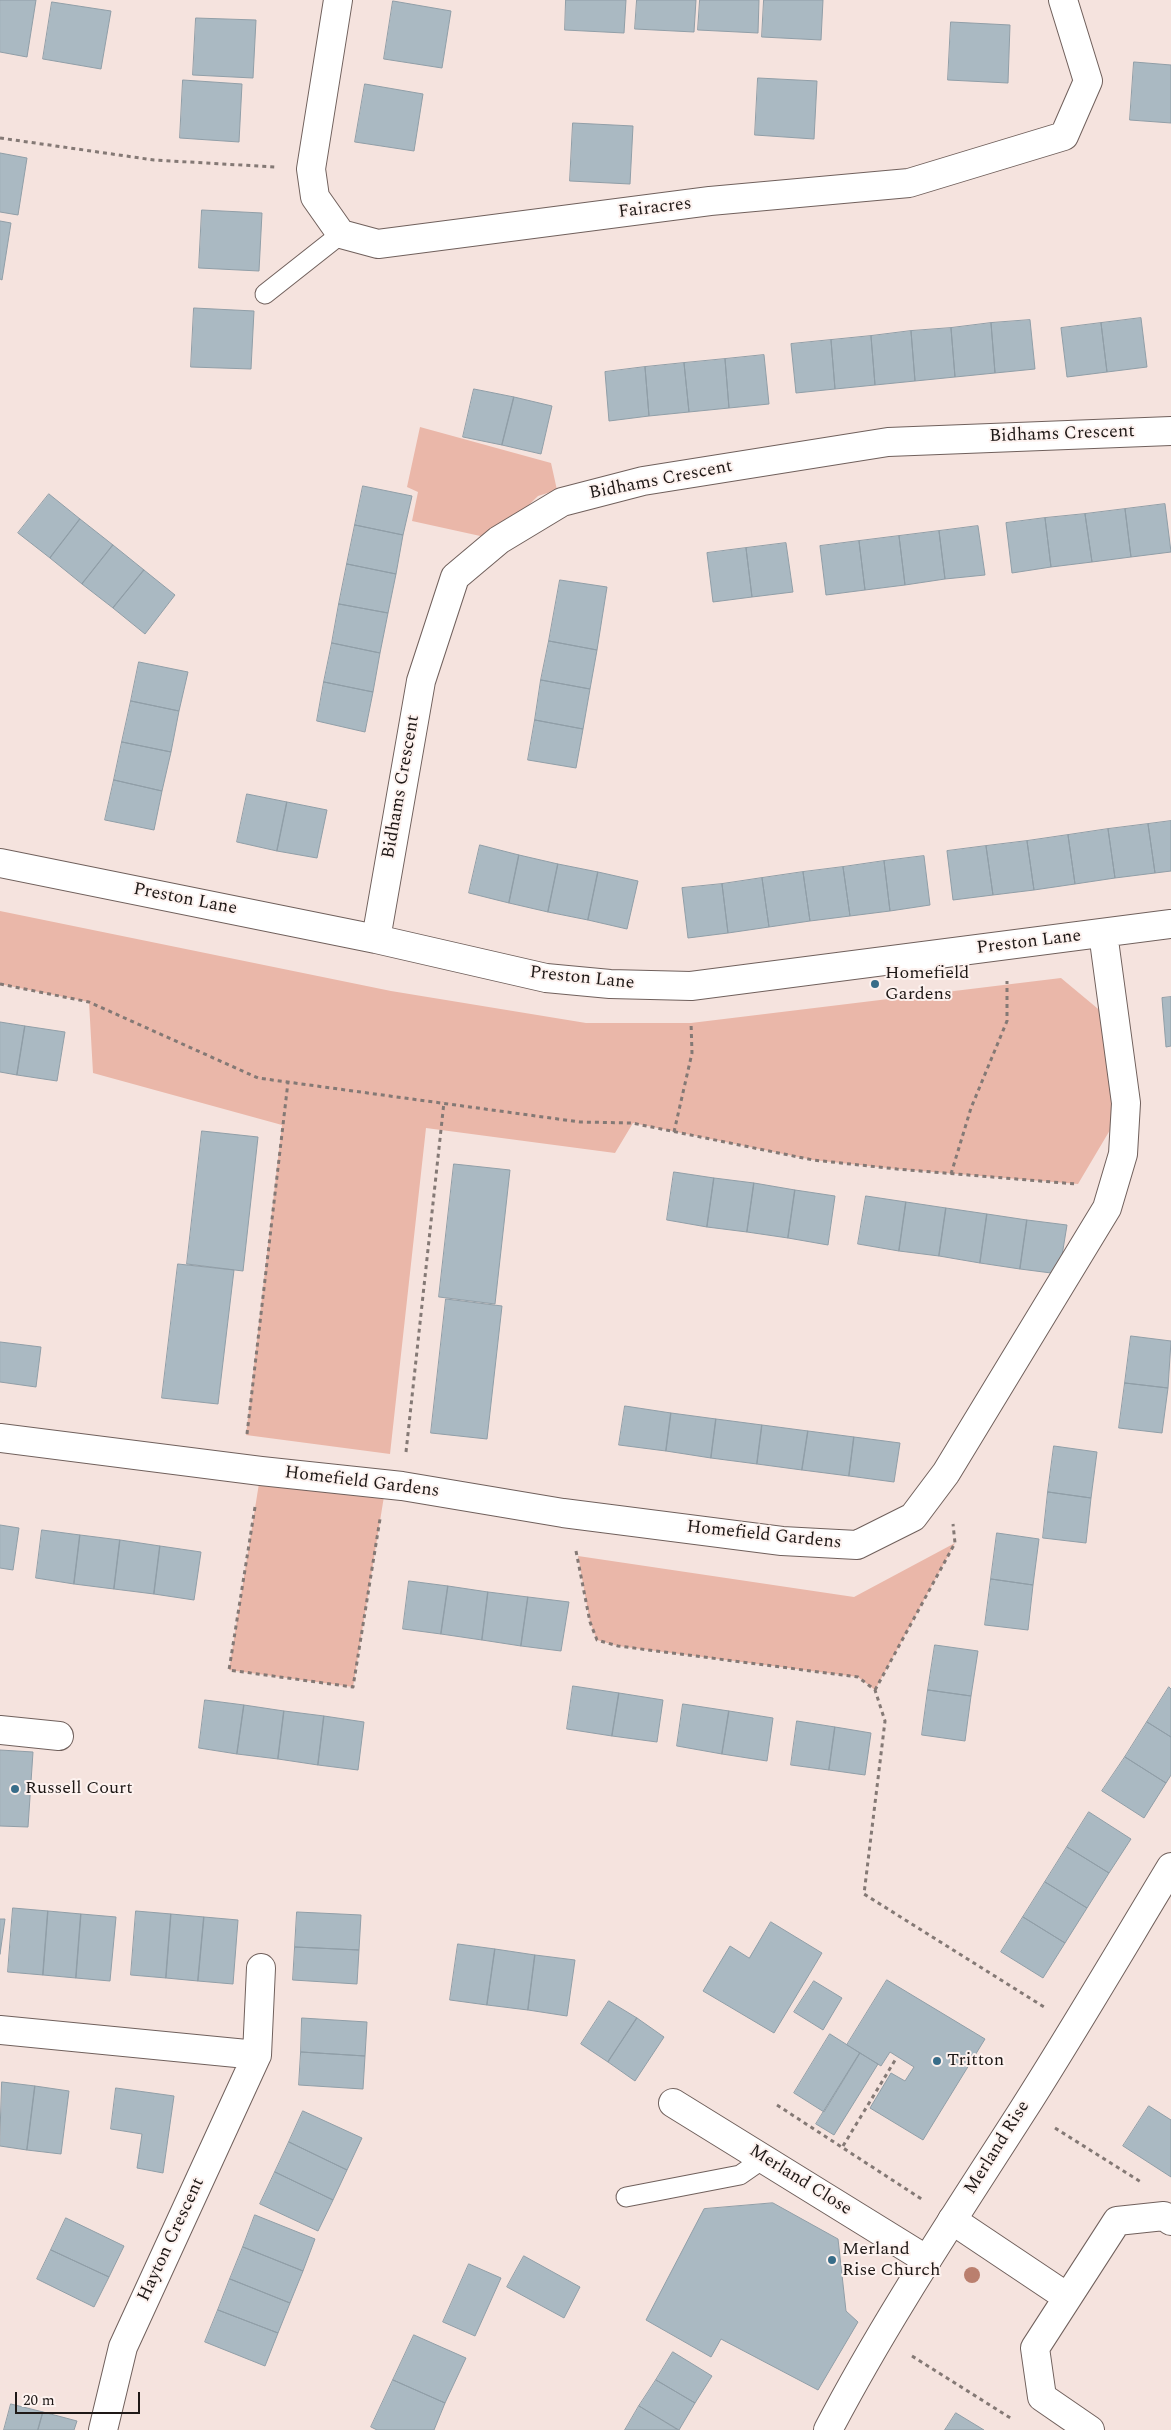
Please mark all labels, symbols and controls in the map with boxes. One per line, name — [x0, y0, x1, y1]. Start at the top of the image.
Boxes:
street label: Fairacres — [617, 194, 693, 224]
street label: Bidhams Crescent — [989, 422, 1135, 448]
street label: Bidhams Crescent — [588, 457, 734, 505]
street label: Bidhams Crescent — [379, 714, 425, 860]
street label: Preston Lane — [131, 879, 239, 921]
street label: Preston Lane — [975, 926, 1083, 960]
street label: Preston Lane — [529, 963, 635, 995]
place label: Homefield Gardens — [885, 963, 969, 1006]
marker: Homefield Gardens — [869, 978, 881, 990]
street label: Homefield Gardens — [283, 1463, 441, 1503]
street label: Homefield Gardens — [685, 1517, 843, 1555]
place label: Russell Court — [25, 1778, 133, 1800]
marker: Russell Court — [9, 1783, 21, 1795]
place label: Tritton — [947, 2050, 1004, 2072]
marker: Tritton — [931, 2055, 943, 2067]
street label: Merland Rise — [961, 2097, 1035, 2199]
street label: Merland Close — [745, 2141, 855, 2221]
street label: Hayton Crescent — [134, 2175, 210, 2305]
place label: Merland Rise Church — [842, 2239, 940, 2282]
marker: Merland Rise Church — [826, 2254, 838, 2266]
scale bar — [18, 2382, 142, 2414]
text: 20 m — [23, 2389, 55, 2412]

